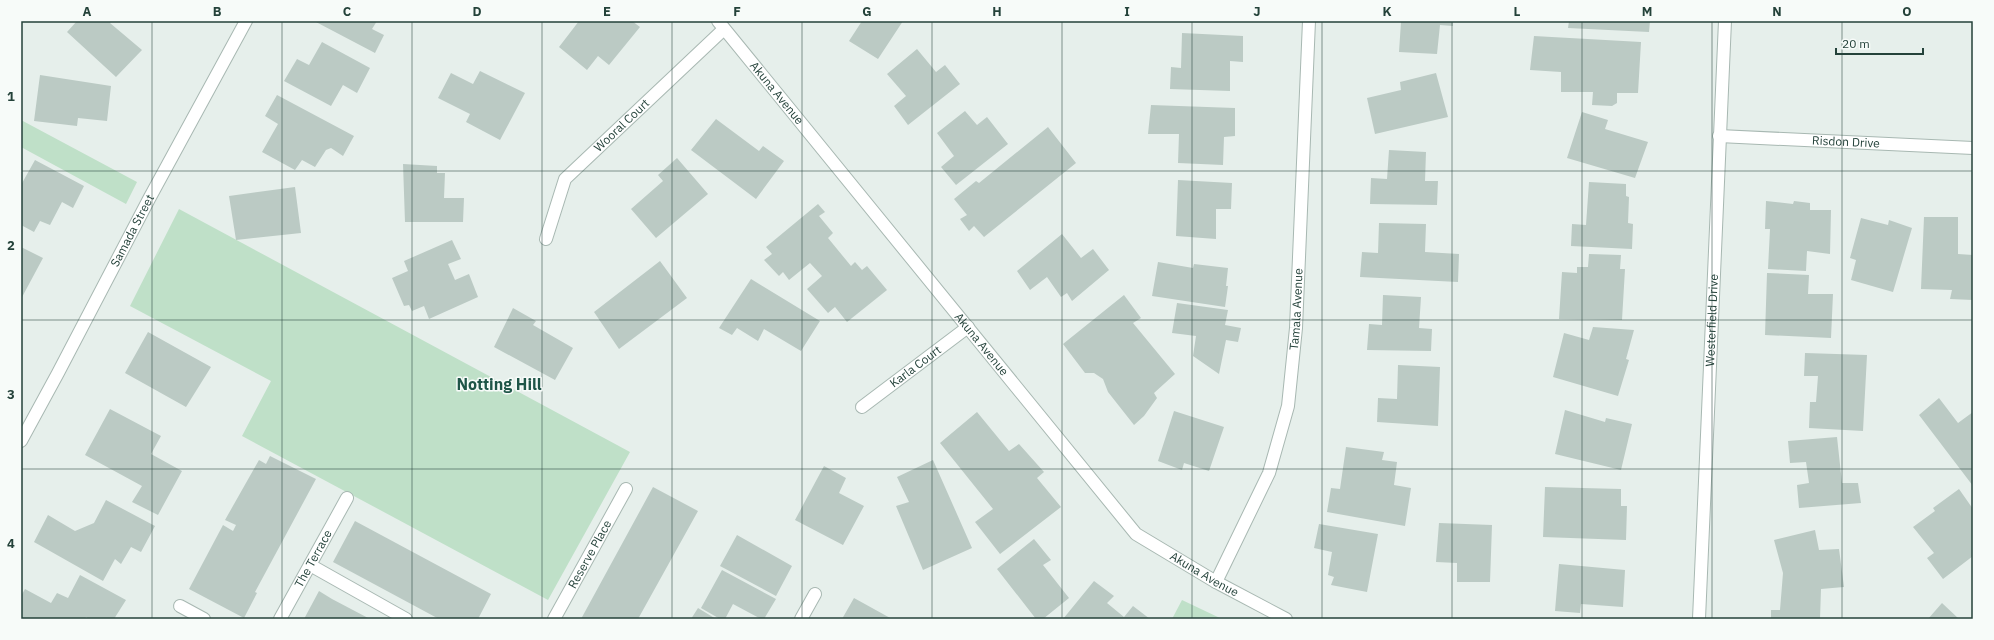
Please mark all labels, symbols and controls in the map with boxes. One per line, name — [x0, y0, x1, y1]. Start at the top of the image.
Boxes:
text: A — [83, 3, 92, 20]
text: B — [213, 3, 222, 20]
text: C — [343, 3, 352, 20]
text: D — [472, 3, 482, 20]
text: E — [603, 3, 611, 20]
text: F — [733, 3, 741, 20]
text: G — [862, 3, 872, 20]
text: H — [992, 3, 1002, 20]
text: I — [1124, 3, 1130, 20]
text: J — [1253, 3, 1261, 20]
text: K — [1382, 3, 1392, 20]
text: L — [1514, 3, 1521, 20]
text: M — [1642, 3, 1652, 20]
text: N — [1772, 3, 1782, 20]
text: O — [1902, 3, 1912, 20]
scale bar — [1836, 30, 1923, 56]
text: 20 m — [1842, 36, 1870, 51]
street label: Akuna Avenue — [747, 58, 808, 128]
text: 1 — [7, 88, 15, 105]
street label: Wooral Court — [591, 95, 652, 155]
street label: Risdon Drive — [1812, 132, 1881, 151]
street label: Samada Street — [107, 192, 157, 269]
text: 2 — [7, 237, 15, 254]
street label: Tamala Avenue — [1286, 268, 1306, 351]
street label: Westerfield Drive — [1702, 273, 1721, 367]
street label: Akuna Avenue — [952, 309, 1012, 379]
street label: Karla Court — [887, 342, 944, 390]
district label: Notting Hill — [456, 374, 542, 394]
text: 3 — [7, 386, 15, 403]
street label: Reserve Place — [564, 517, 615, 591]
street label: The Terrace — [291, 527, 335, 590]
text: 4 — [7, 535, 15, 552]
street label: Akuna Avenue — [1167, 548, 1242, 600]

